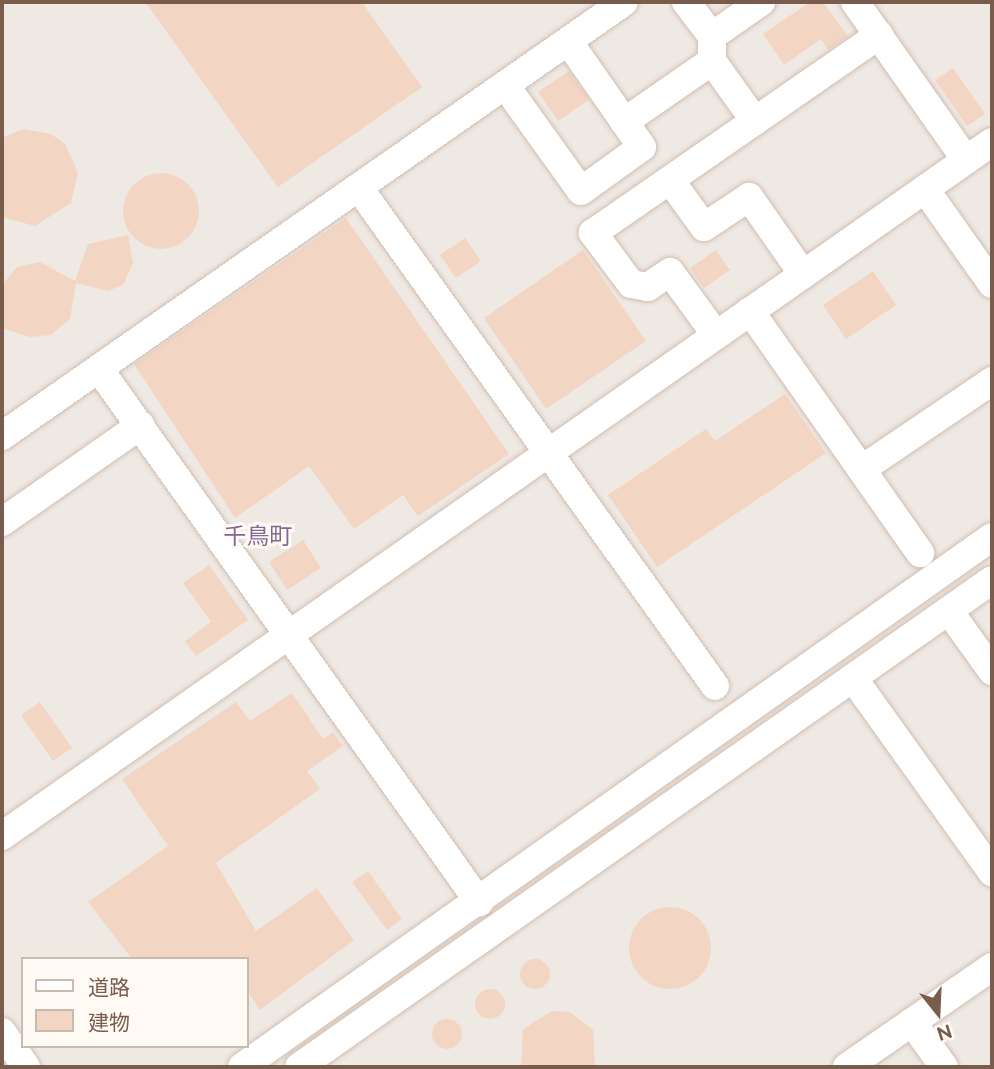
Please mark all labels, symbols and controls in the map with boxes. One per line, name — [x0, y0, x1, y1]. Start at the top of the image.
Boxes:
district label: 千鳥町 — [224, 522, 292, 550]
legend — [21, 957, 248, 1048]
text: 道路 — [88, 975, 130, 1000]
north arrow — [903, 978, 973, 1048]
text: 建物 — [88, 1010, 130, 1035]
text: N — [934, 1020, 955, 1046]

